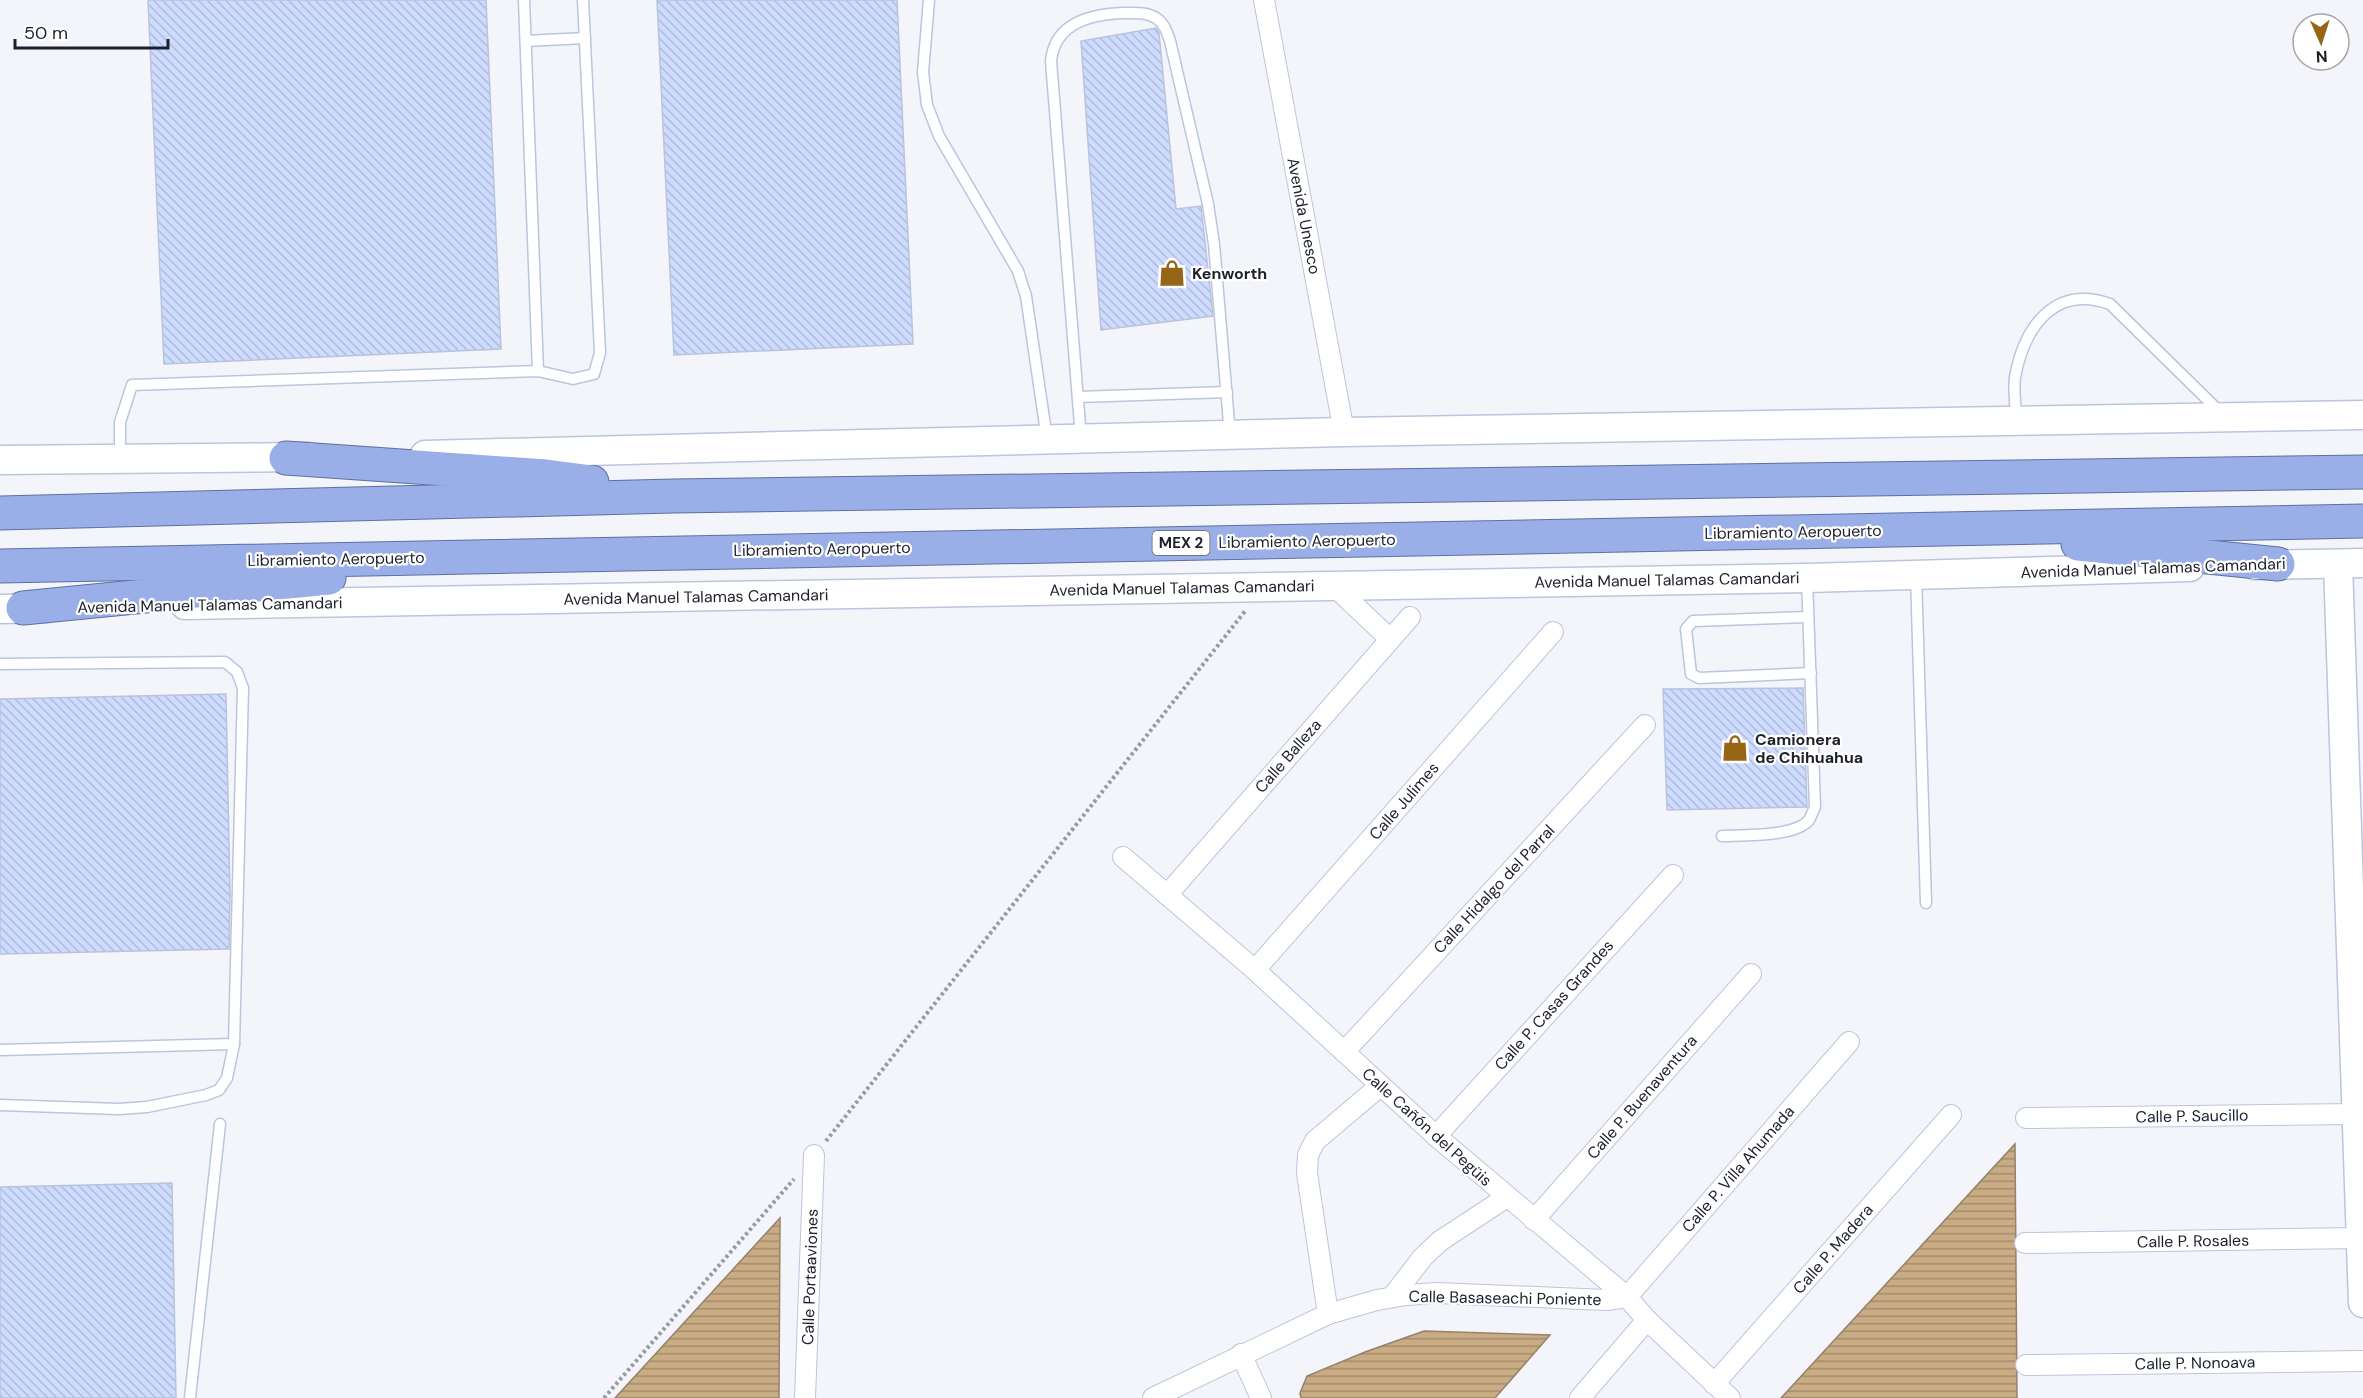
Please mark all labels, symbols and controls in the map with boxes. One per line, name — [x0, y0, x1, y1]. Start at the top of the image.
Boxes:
scale bar — [15, 12, 168, 50]
north arrow — [2291, 12, 2351, 72]
text: 50 m — [24, 21, 68, 45]
text: N — [2315, 46, 2328, 67]
street label: Avenida Unesco — [1282, 156, 1326, 276]
shop icon: Kenworth — [1157, 258, 1187, 288]
place label: Kenworth — [1192, 263, 1267, 284]
street label: Libramiento Aeropuerto — [1704, 520, 1882, 544]
street label: Libramiento Aeropuerto — [1218, 529, 1396, 553]
road number: MEX 2 — [1152, 531, 1210, 555]
street label: Libramiento Aeropuerto — [733, 537, 911, 561]
street label: Libramiento Aeropuerto — [247, 547, 425, 571]
street label: Avenida Manuel Talamas Camandari — [2020, 553, 2286, 583]
street label: Avenida Manuel Talamas Camandari — [1534, 567, 1800, 593]
street label: Avenida Manuel Talamas Camandari — [1049, 575, 1315, 601]
street label: Avenida Manuel Talamas Camandari — [563, 584, 829, 610]
street label: Avenida Manuel Talamas Camandari — [77, 592, 343, 618]
street label: Calle Balleza — [1250, 715, 1326, 797]
place label: Camionera de Chihuahua — [1755, 729, 1863, 768]
shop icon: Camionera de Chihuahua — [1720, 733, 1750, 763]
street label: Calle Julimes — [1364, 758, 1444, 844]
street label: Calle Hidalgo del Parral — [1429, 820, 1559, 958]
street label: Calle P. Casas Grandes — [1490, 935, 1618, 1075]
street label: Calle P. Buenaventura — [1582, 1030, 1702, 1164]
street label: Calle Cañón del Pegüis — [1358, 1063, 1496, 1191]
street label: Calle P. Villa Ahumada — [1677, 1101, 1799, 1237]
street label: Calle P. Saucillo — [2135, 1105, 2249, 1127]
street label: Calle P. Madera — [1788, 1200, 1878, 1298]
street label: Calle Portaaviones — [797, 1209, 823, 1345]
street label: Calle P. Rosales — [2137, 1230, 2249, 1252]
street label: Calle Basaseachi Poniente — [1408, 1286, 1602, 1310]
street label: Calle P. Nonoava — [2135, 1351, 2255, 1375]

